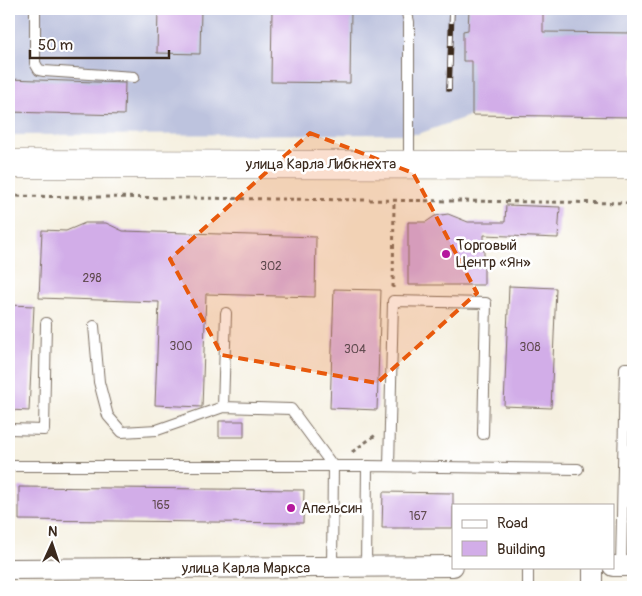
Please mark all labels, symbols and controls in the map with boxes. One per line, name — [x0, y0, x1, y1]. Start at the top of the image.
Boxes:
scale bar — [30, 28, 169, 60]
text: 50 m — [38, 36, 73, 55]
street label: улица Карла Либкнехта — [245, 155, 396, 174]
place label: Торговый Центр «Ян» — [456, 236, 531, 272]
marker: Торговый Центр «Ян» — [440, 248, 452, 260]
house number: 302 — [260, 259, 282, 274]
house number: 298 — [83, 271, 101, 286]
house number: 300 — [169, 339, 193, 354]
house number: 308 — [520, 340, 540, 355]
house number: 304 — [344, 342, 366, 357]
house number: 165 — [152, 498, 170, 513]
place label: Апельсин — [301, 499, 362, 518]
marker: Апельсин — [285, 502, 297, 514]
legend — [452, 504, 614, 568]
house number: 167 — [409, 509, 428, 524]
text: Road — [497, 514, 528, 533]
north arrow — [28, 518, 78, 568]
text: N — [47, 523, 58, 540]
text: Building — [497, 540, 545, 559]
street label: улица Карла Маркса — [181, 559, 310, 578]

